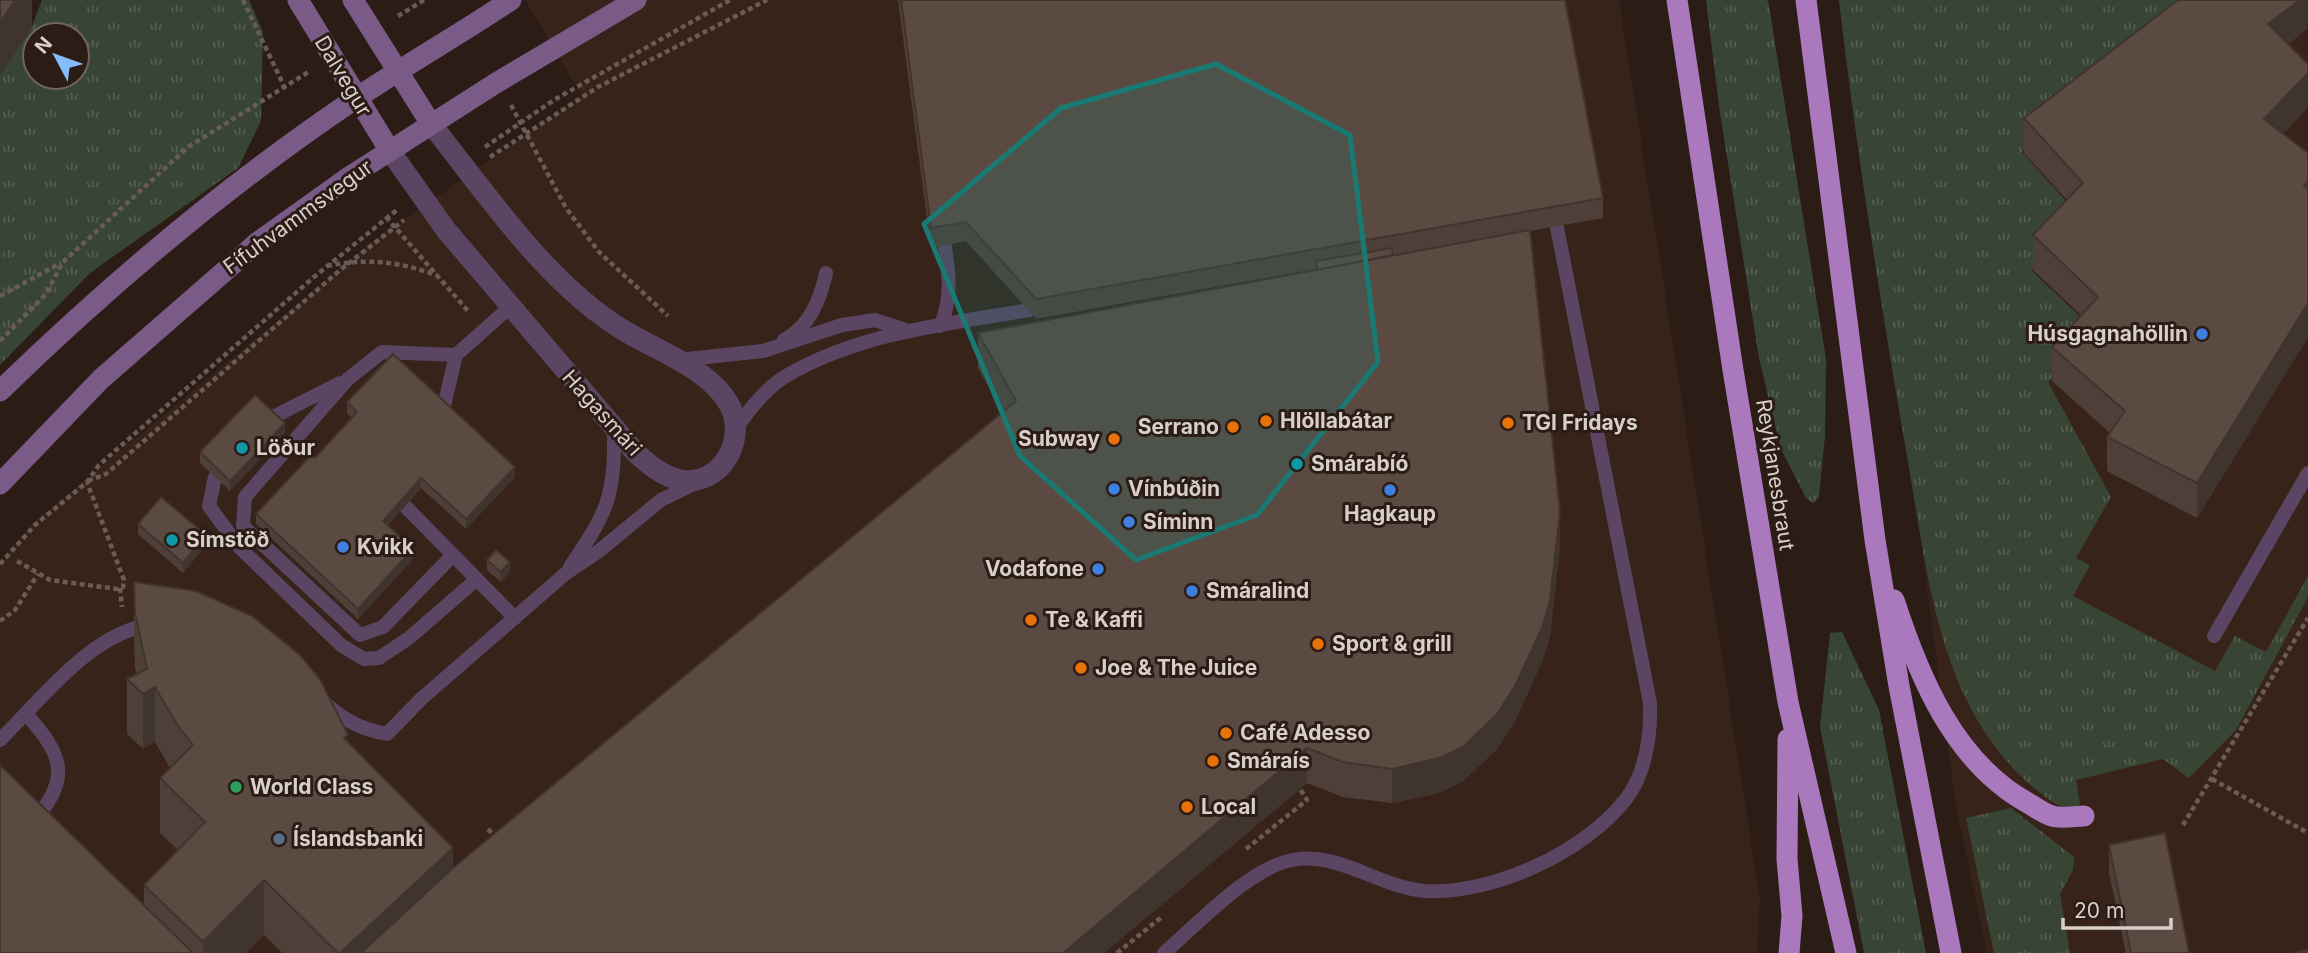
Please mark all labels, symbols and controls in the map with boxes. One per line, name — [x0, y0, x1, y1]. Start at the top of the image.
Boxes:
north arrow — [21, 21, 91, 91]
street label: Dalvegur — [310, 31, 377, 120]
text: N — [30, 32, 57, 58]
street label: Fífuhvammsvegur — [218, 154, 377, 279]
place label: Húsgagnahöllin — [2027, 321, 2188, 346]
marker: Húsgagnahöllin — [2194, 326, 2210, 342]
street label: Hagasmári — [557, 365, 647, 461]
street label: Reykjanesbraut — [1751, 397, 1800, 553]
place label: Hlöllabátar — [1280, 408, 1392, 433]
place label: TGI Fridays — [1522, 410, 1638, 435]
marker: Hlöllabátar — [1258, 413, 1274, 429]
place label: Serrano — [1138, 414, 1219, 439]
marker: TGI Fridays — [1500, 415, 1516, 431]
marker: Serrano — [1225, 419, 1241, 435]
place label: Subway — [1018, 426, 1100, 451]
marker: Subway — [1106, 431, 1122, 447]
place label: Löður — [256, 435, 315, 460]
marker: Löður — [234, 440, 250, 456]
place label: Smárabíó — [1311, 451, 1408, 476]
marker: Smárabíó — [1289, 456, 1305, 472]
place label: Vínbúðin — [1128, 476, 1220, 501]
marker: Vínbúðin — [1106, 481, 1122, 497]
marker: Hagkaup — [1382, 482, 1398, 498]
place label: Hagkaup — [1344, 501, 1436, 526]
place label: Síminn — [1143, 509, 1213, 534]
marker: Síminn — [1121, 514, 1137, 530]
place label: Símstöð — [186, 527, 269, 552]
marker: Símstöð — [164, 532, 180, 548]
place label: Kvikk — [357, 534, 415, 559]
marker: Kvikk — [335, 539, 351, 555]
place label: Vodafone — [985, 556, 1084, 581]
marker: Vodafone — [1090, 561, 1106, 577]
place label: Smáralind — [1206, 578, 1309, 603]
marker: Smáralind — [1184, 583, 1200, 599]
place label: Te & Kaffi — [1045, 607, 1143, 632]
marker: Te & Kaffi — [1023, 612, 1039, 628]
place label: Sport & grill — [1332, 631, 1452, 656]
marker: Sport & grill — [1310, 636, 1326, 652]
place label: Joe & The Juice — [1095, 655, 1257, 680]
marker: Joe & The Juice — [1073, 660, 1089, 676]
place label: Café Adesso — [1240, 720, 1371, 745]
marker: Café Adesso — [1218, 725, 1234, 741]
place label: Smáraís — [1227, 748, 1310, 773]
marker: Smáraís — [1205, 753, 1221, 769]
place label: World Class — [250, 774, 373, 799]
marker: World Class — [228, 779, 244, 795]
place label: Local — [1201, 794, 1256, 819]
marker: Local — [1179, 799, 1195, 815]
place label: Íslandsbanki — [293, 825, 423, 851]
marker: Íslandsbanki — [271, 831, 287, 847]
scale bar — [2063, 886, 2172, 930]
text: 20 m — [2074, 898, 2124, 923]

